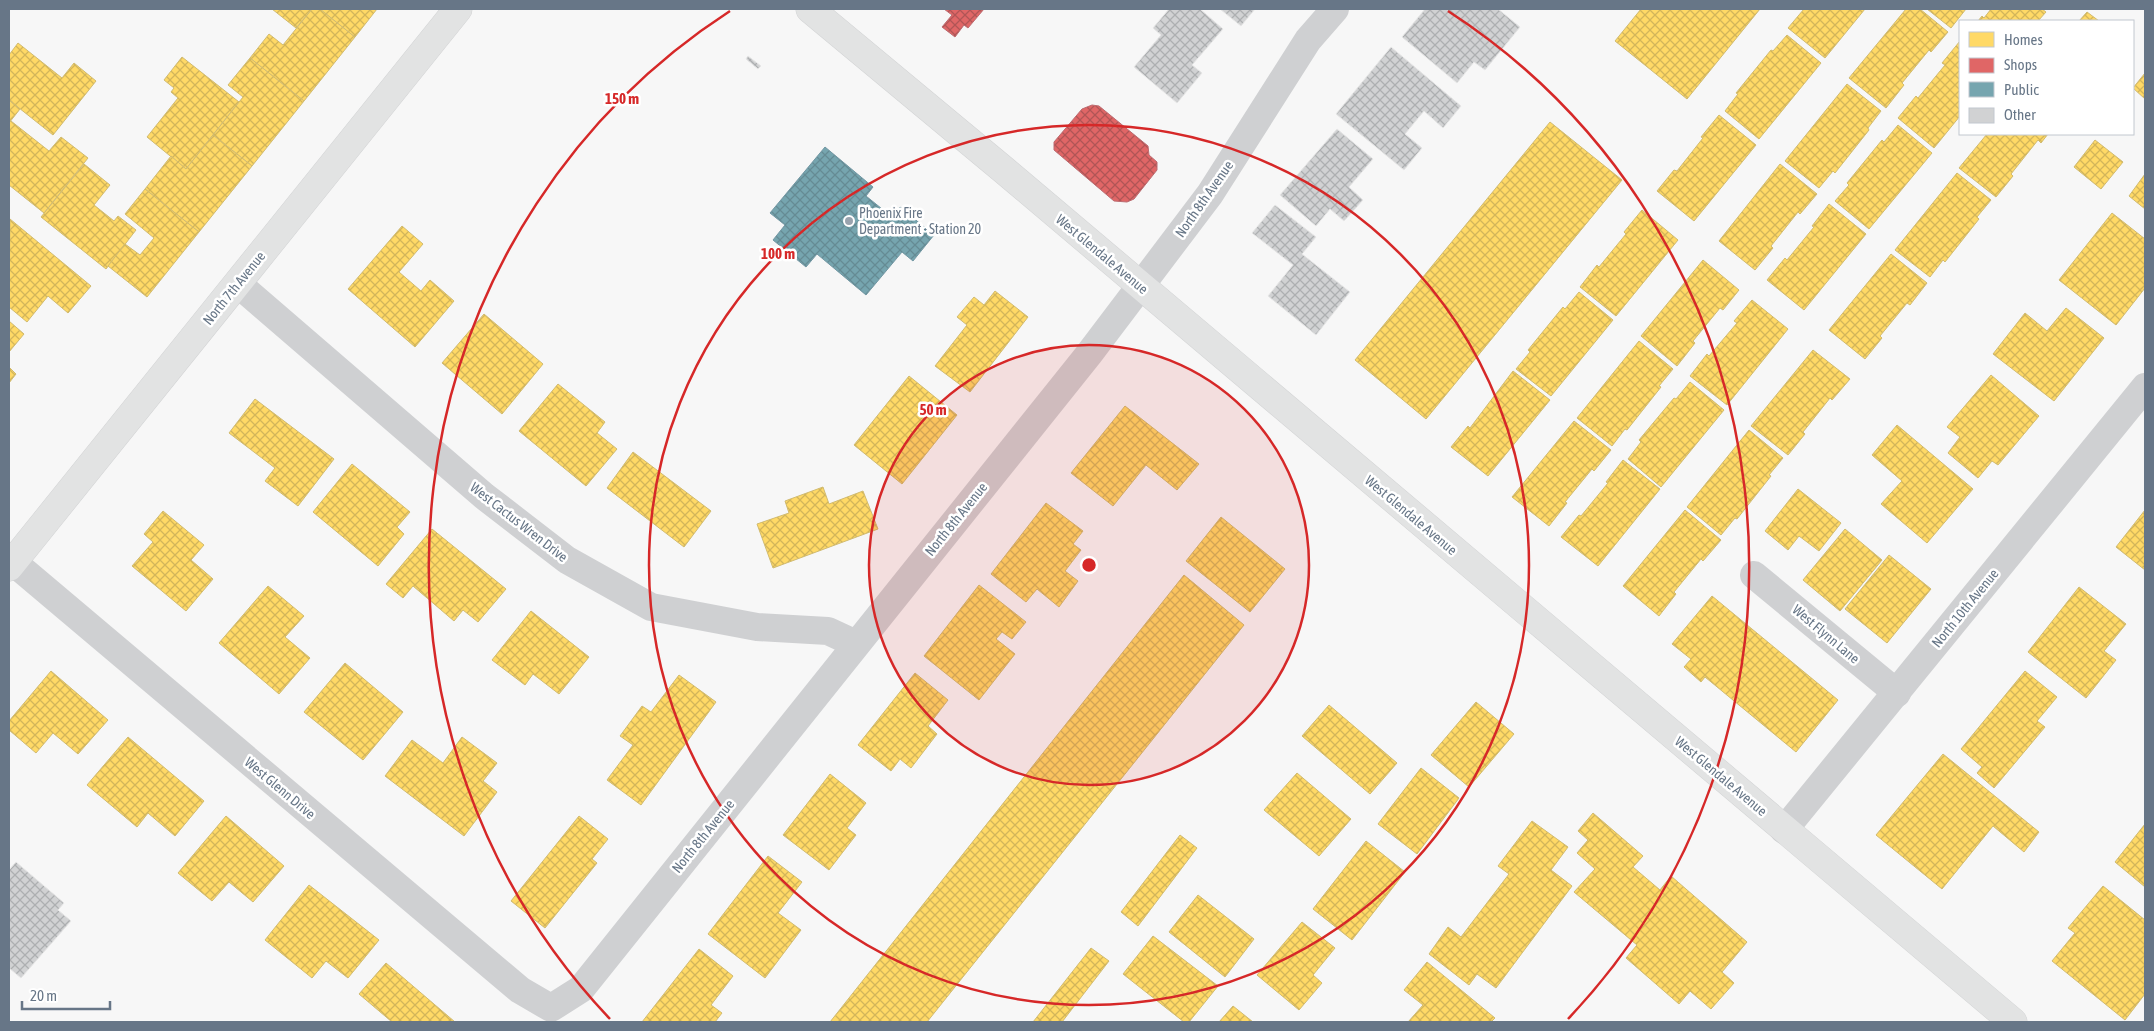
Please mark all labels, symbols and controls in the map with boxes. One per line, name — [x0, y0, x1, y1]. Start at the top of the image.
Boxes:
legend — [1959, 20, 2134, 135]
text: Homes — [2004, 31, 2043, 48]
text: Shops — [2004, 56, 2037, 73]
text: Public — [2004, 81, 2039, 98]
text: 150 m — [605, 90, 639, 107]
text: Other — [2004, 106, 2036, 123]
street label: North 8th Avenue — [1172, 158, 1236, 240]
place label: Phoenix Fire Department - Station 20 — [859, 205, 981, 237]
street label: West Glendale Avenue — [1053, 211, 1151, 297]
marker: Phoenix Fire Department - Station 20 — [843, 215, 855, 227]
text: 100 m — [761, 245, 795, 262]
street label: North 7th Avenue — [200, 248, 268, 328]
text: 50 m — [920, 401, 947, 418]
street label: West Glendale Avenue — [1362, 472, 1460, 558]
street label: West Cactus Wren Drive — [467, 479, 571, 565]
street label: North 8th Avenue — [922, 479, 990, 559]
centre of rings — [1080, 556, 1098, 574]
street label: North 10th Avenue — [1929, 566, 2001, 650]
street label: West Flynn Lane — [1789, 601, 1863, 667]
street label: West Glendale Avenue — [1672, 733, 1770, 819]
street label: West Glenn Drive — [242, 754, 318, 822]
street label: North 8th Avenue — [669, 796, 737, 876]
scale bar — [22, 978, 110, 1010]
text: 20 m — [30, 987, 57, 1004]

